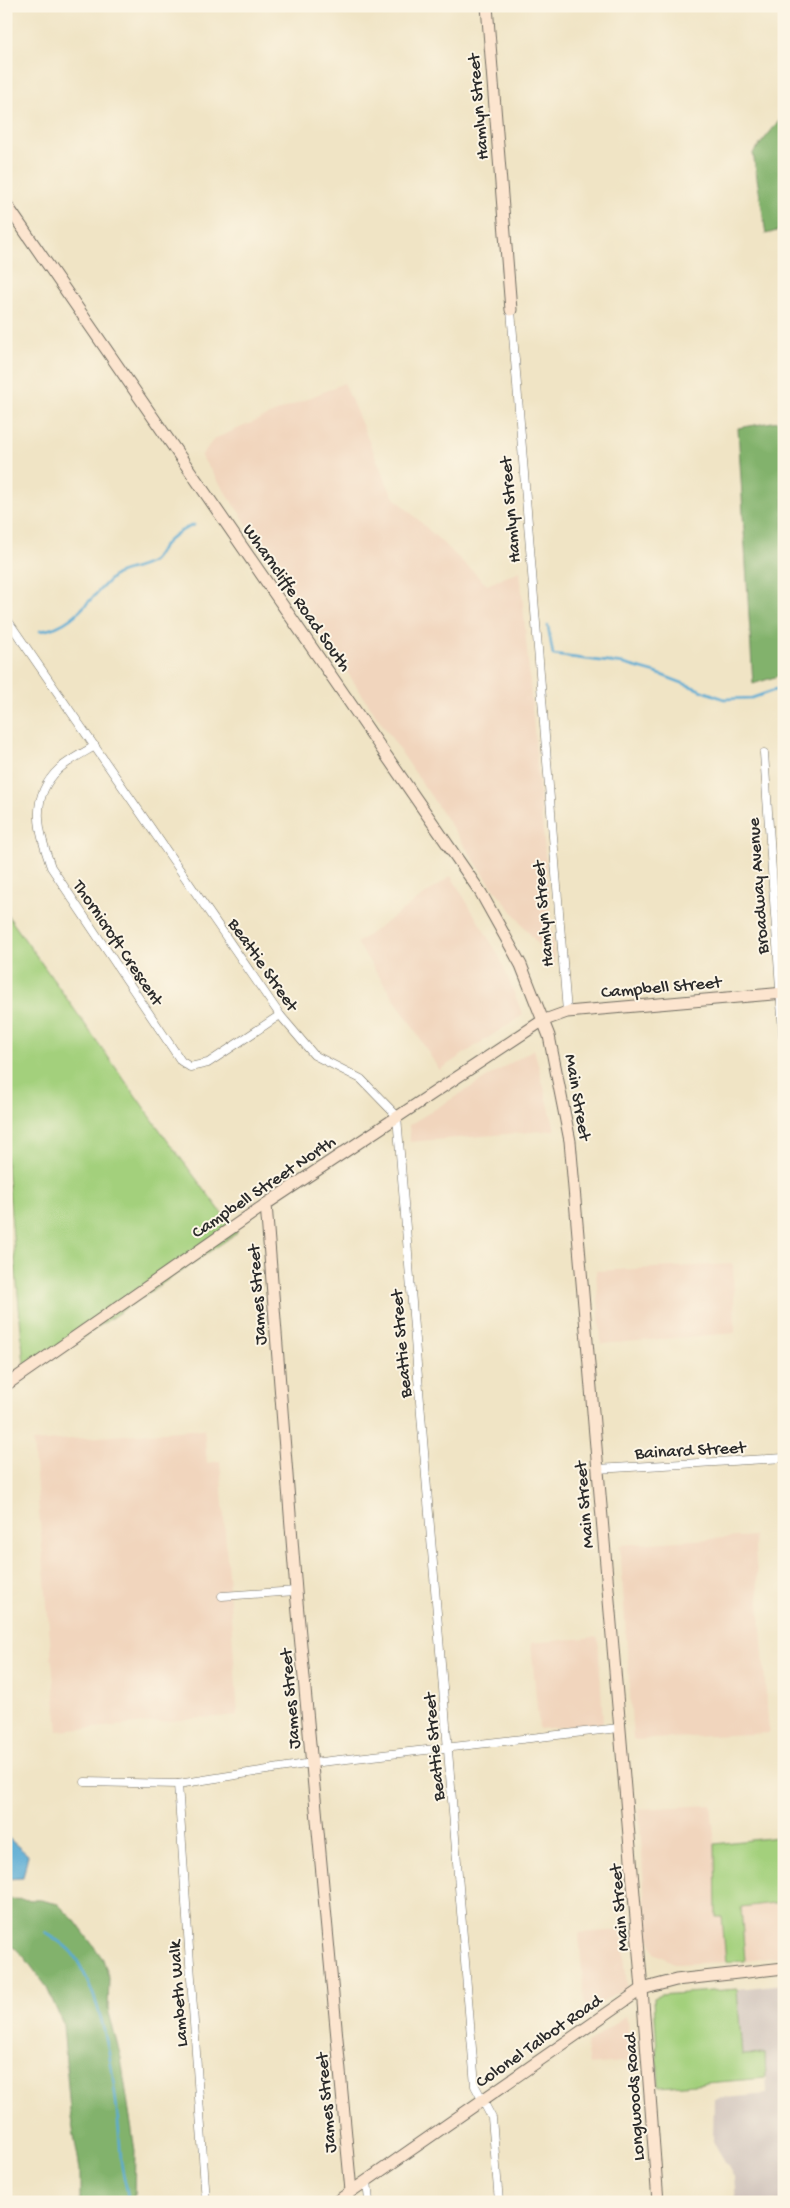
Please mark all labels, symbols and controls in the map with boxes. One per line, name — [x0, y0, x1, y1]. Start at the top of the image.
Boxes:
street label: Hamlyn Street — [464, 51, 495, 161]
street label: Hamlyn Street — [496, 454, 527, 564]
street label: Wharncliffe Road South — [237, 521, 355, 676]
street label: Broadway Avenue — [744, 816, 775, 956]
street label: Hamlyn Street — [529, 858, 560, 968]
street label: Thornicroft Crescent — [67, 876, 168, 1012]
street label: Beattie Street — [222, 914, 303, 1017]
street label: Campbell Street — [600, 973, 724, 1004]
street label: Main Street — [559, 1053, 595, 1144]
street label: Campbell Street North — [188, 1132, 341, 1244]
street label: James Street — [244, 1242, 272, 1346]
street label: Beattie Street — [387, 1287, 418, 1400]
street label: Bainard Street — [633, 1438, 748, 1465]
street label: Main Street — [571, 1459, 600, 1549]
street label: James Street — [277, 1646, 306, 1750]
street label: Beattie Street — [420, 1690, 451, 1803]
street label: Main Street — [606, 1862, 635, 1952]
street label: Lambeth Walk — [165, 1938, 194, 2048]
street label: Colonel Talbot Road — [472, 1990, 608, 2093]
street label: Longwoods Road — [620, 2031, 650, 2161]
street label: James Street — [313, 2050, 342, 2154]

